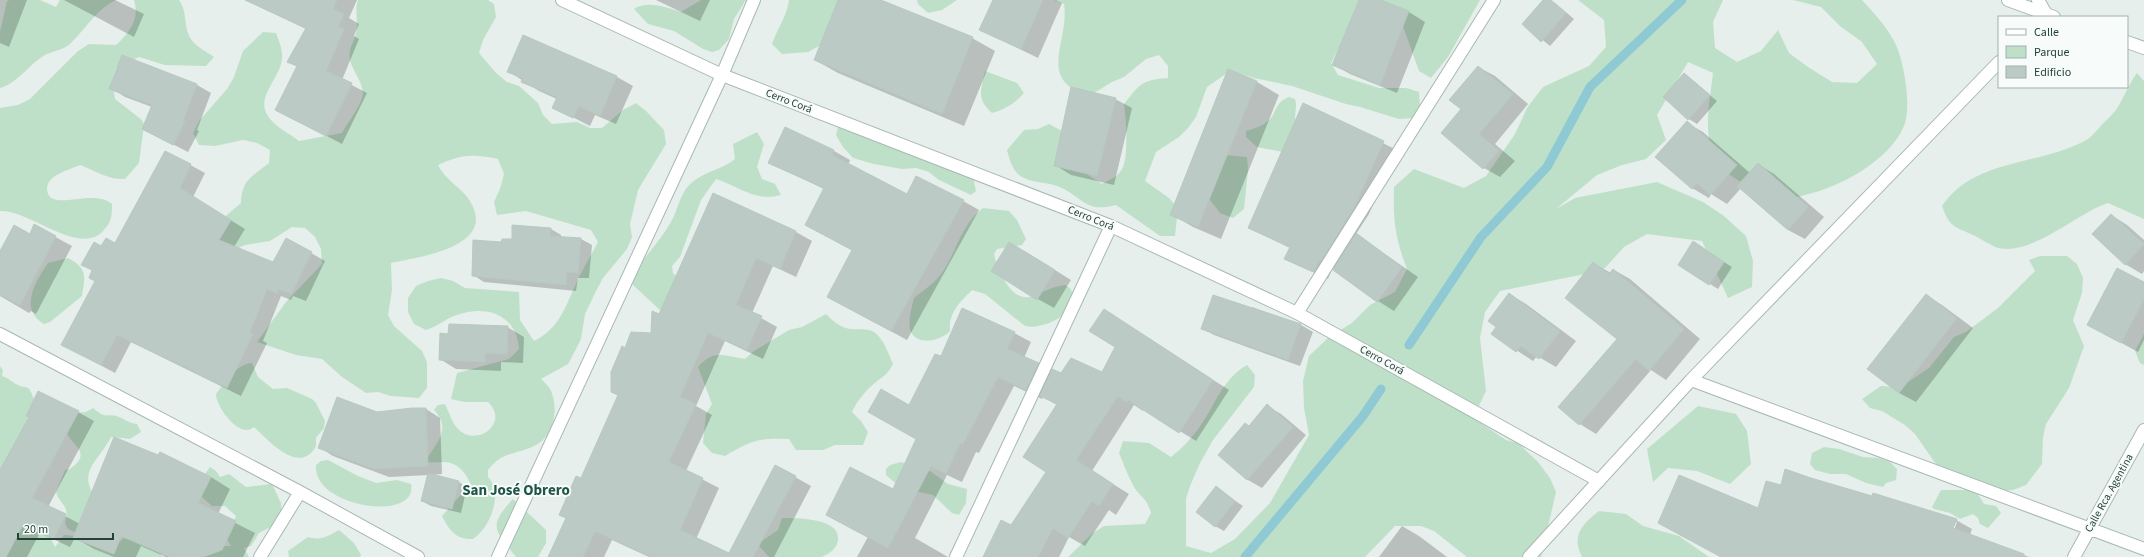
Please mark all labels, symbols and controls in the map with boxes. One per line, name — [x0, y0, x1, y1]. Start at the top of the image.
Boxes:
legend — [1998, 16, 2128, 88]
text: Calle — [2034, 24, 2059, 41]
text: Parque — [2034, 44, 2070, 61]
text: Edificio — [2034, 64, 2071, 81]
street label: Cerro Corá — [764, 85, 814, 117]
street label: Cerro Corá — [1066, 202, 1116, 234]
street label: Cerro Corá — [1357, 342, 1407, 378]
street label: Calle Rca. Agentina — [2081, 451, 2137, 535]
district label: San José Obrero — [462, 480, 570, 501]
scale bar — [18, 515, 113, 541]
text: 20 m — [24, 521, 48, 538]

